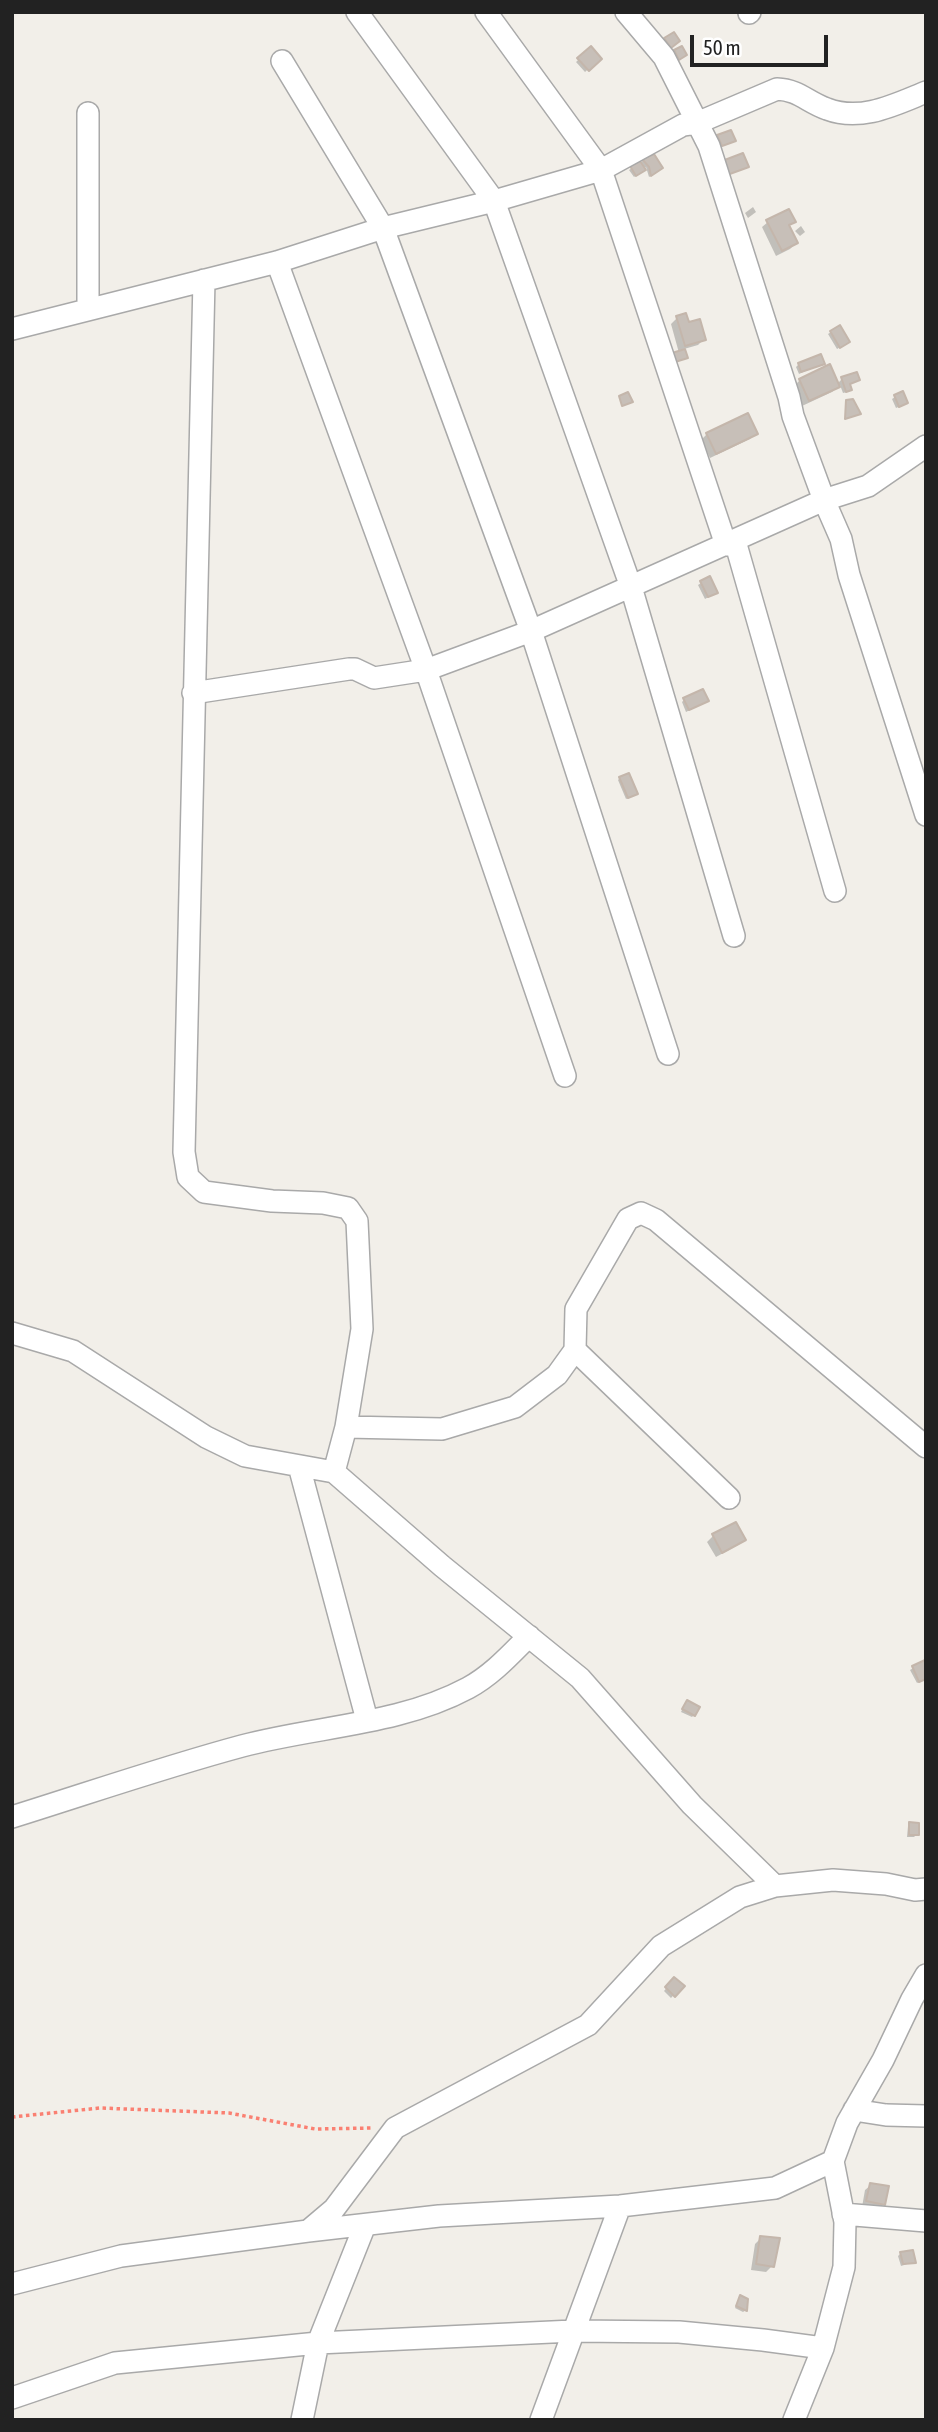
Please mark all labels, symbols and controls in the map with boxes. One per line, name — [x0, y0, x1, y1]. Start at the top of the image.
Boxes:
scale bar — [693, 21, 831, 65]
text: 50 m — [703, 35, 741, 59]

